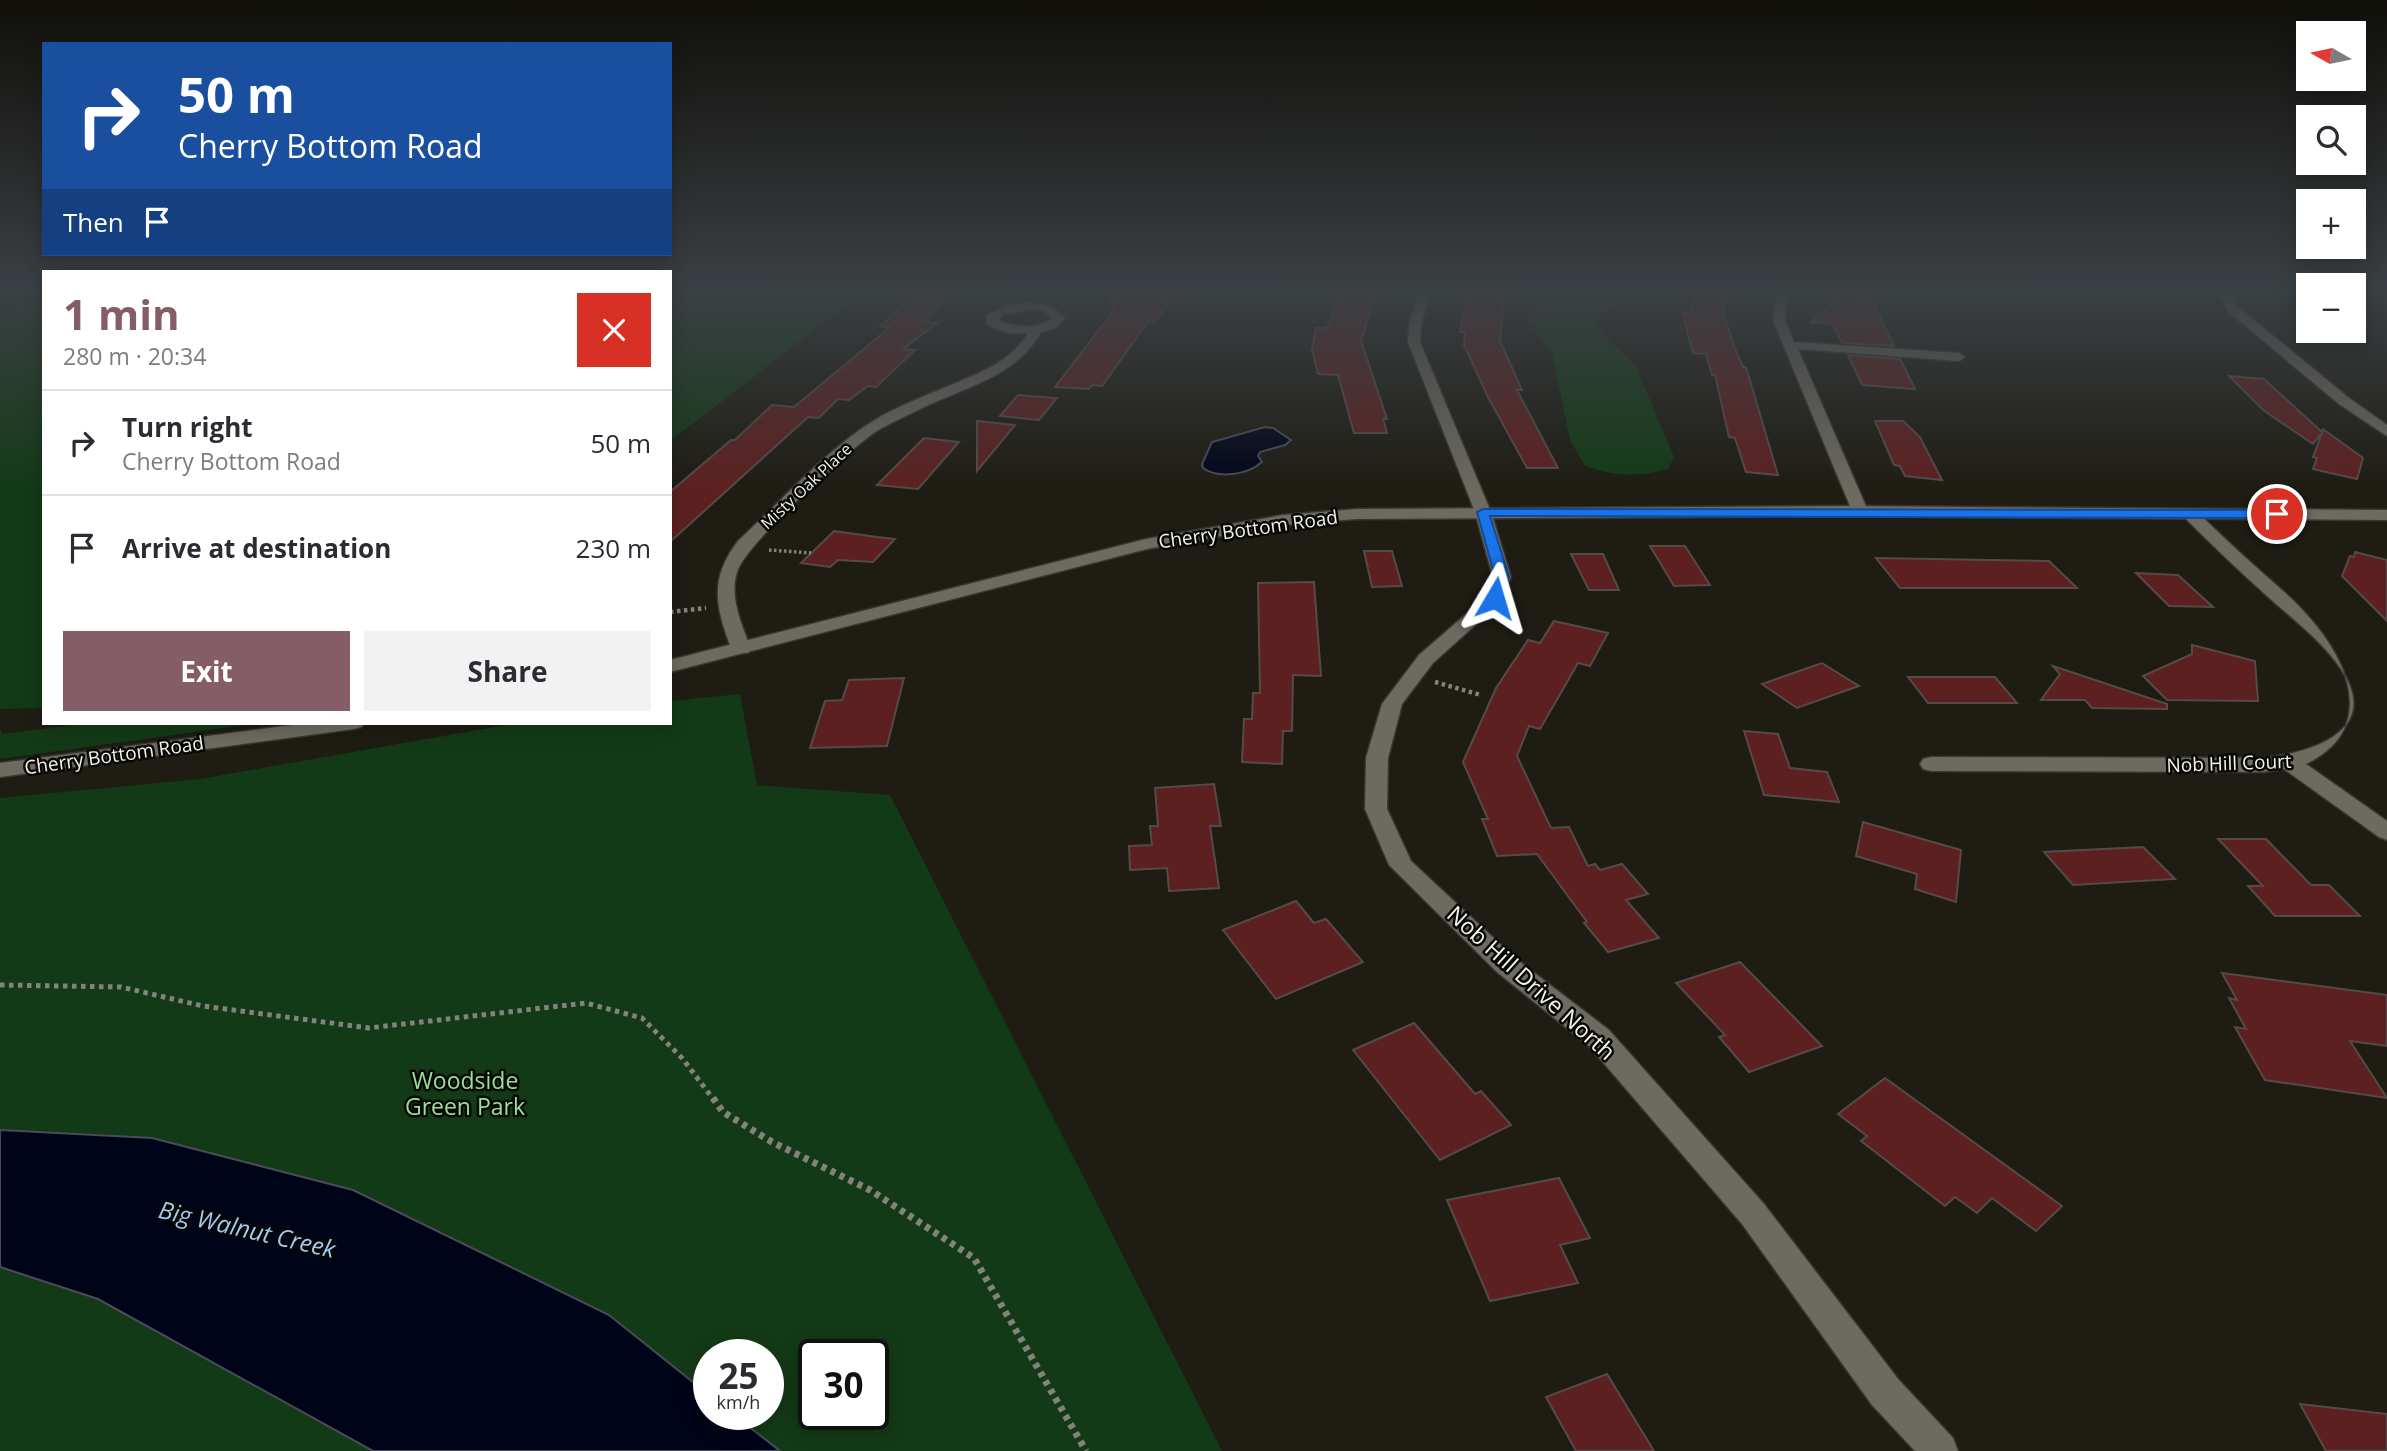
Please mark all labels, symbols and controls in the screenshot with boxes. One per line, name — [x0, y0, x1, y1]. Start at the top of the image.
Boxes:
north arrow — [2296, 21, 2366, 91]
map controls — [2296, 21, 2366, 343]
text: 50 m — [178, 61, 295, 127]
icon: right — [63, 70, 154, 161]
button: search — [2296, 105, 2366, 175]
text: Cherry Bottom Road — [178, 124, 483, 167]
button: + — [2296, 189, 2366, 259]
icon: arrive — [138, 203, 176, 241]
text: Then — [63, 204, 124, 240]
button: − — [2296, 273, 2366, 343]
text: 1 min — [63, 285, 180, 342]
button: close — [577, 293, 651, 367]
text: 280 m · 20:34 — [63, 340, 206, 372]
text: Turn right — [122, 409, 253, 445]
icon: right — [63, 424, 101, 462]
text: 50 m — [590, 425, 651, 461]
street label: Misty Oak Place — [756, 438, 856, 534]
text: Cherry Bottom Road — [122, 445, 341, 477]
pin — [2247, 484, 2307, 544]
icon: arrive — [2258, 495, 2296, 533]
street label: Cherry Bottom Road — [1157, 504, 1339, 554]
icon: arrive — [63, 529, 101, 567]
text: Arrive at destination — [122, 530, 391, 566]
text: 230 m — [576, 530, 651, 566]
position arrow — [1458, 561, 1532, 635]
button: Exit — [63, 631, 350, 711]
button: Share — [364, 631, 651, 711]
street label: Cherry Bottom Road — [23, 730, 205, 780]
street label: Nob Hill Court — [2166, 748, 2292, 778]
street label: Nob Hill Drive North — [1440, 898, 1623, 1067]
park label: Woodside Green Park — [405, 1064, 525, 1122]
water label: Big Walnut Creek — [156, 1192, 340, 1265]
speed limit sign: 30 — [798, 1339, 889, 1430]
text: 25 — [718, 1352, 759, 1399]
text: km/h — [717, 1390, 760, 1414]

